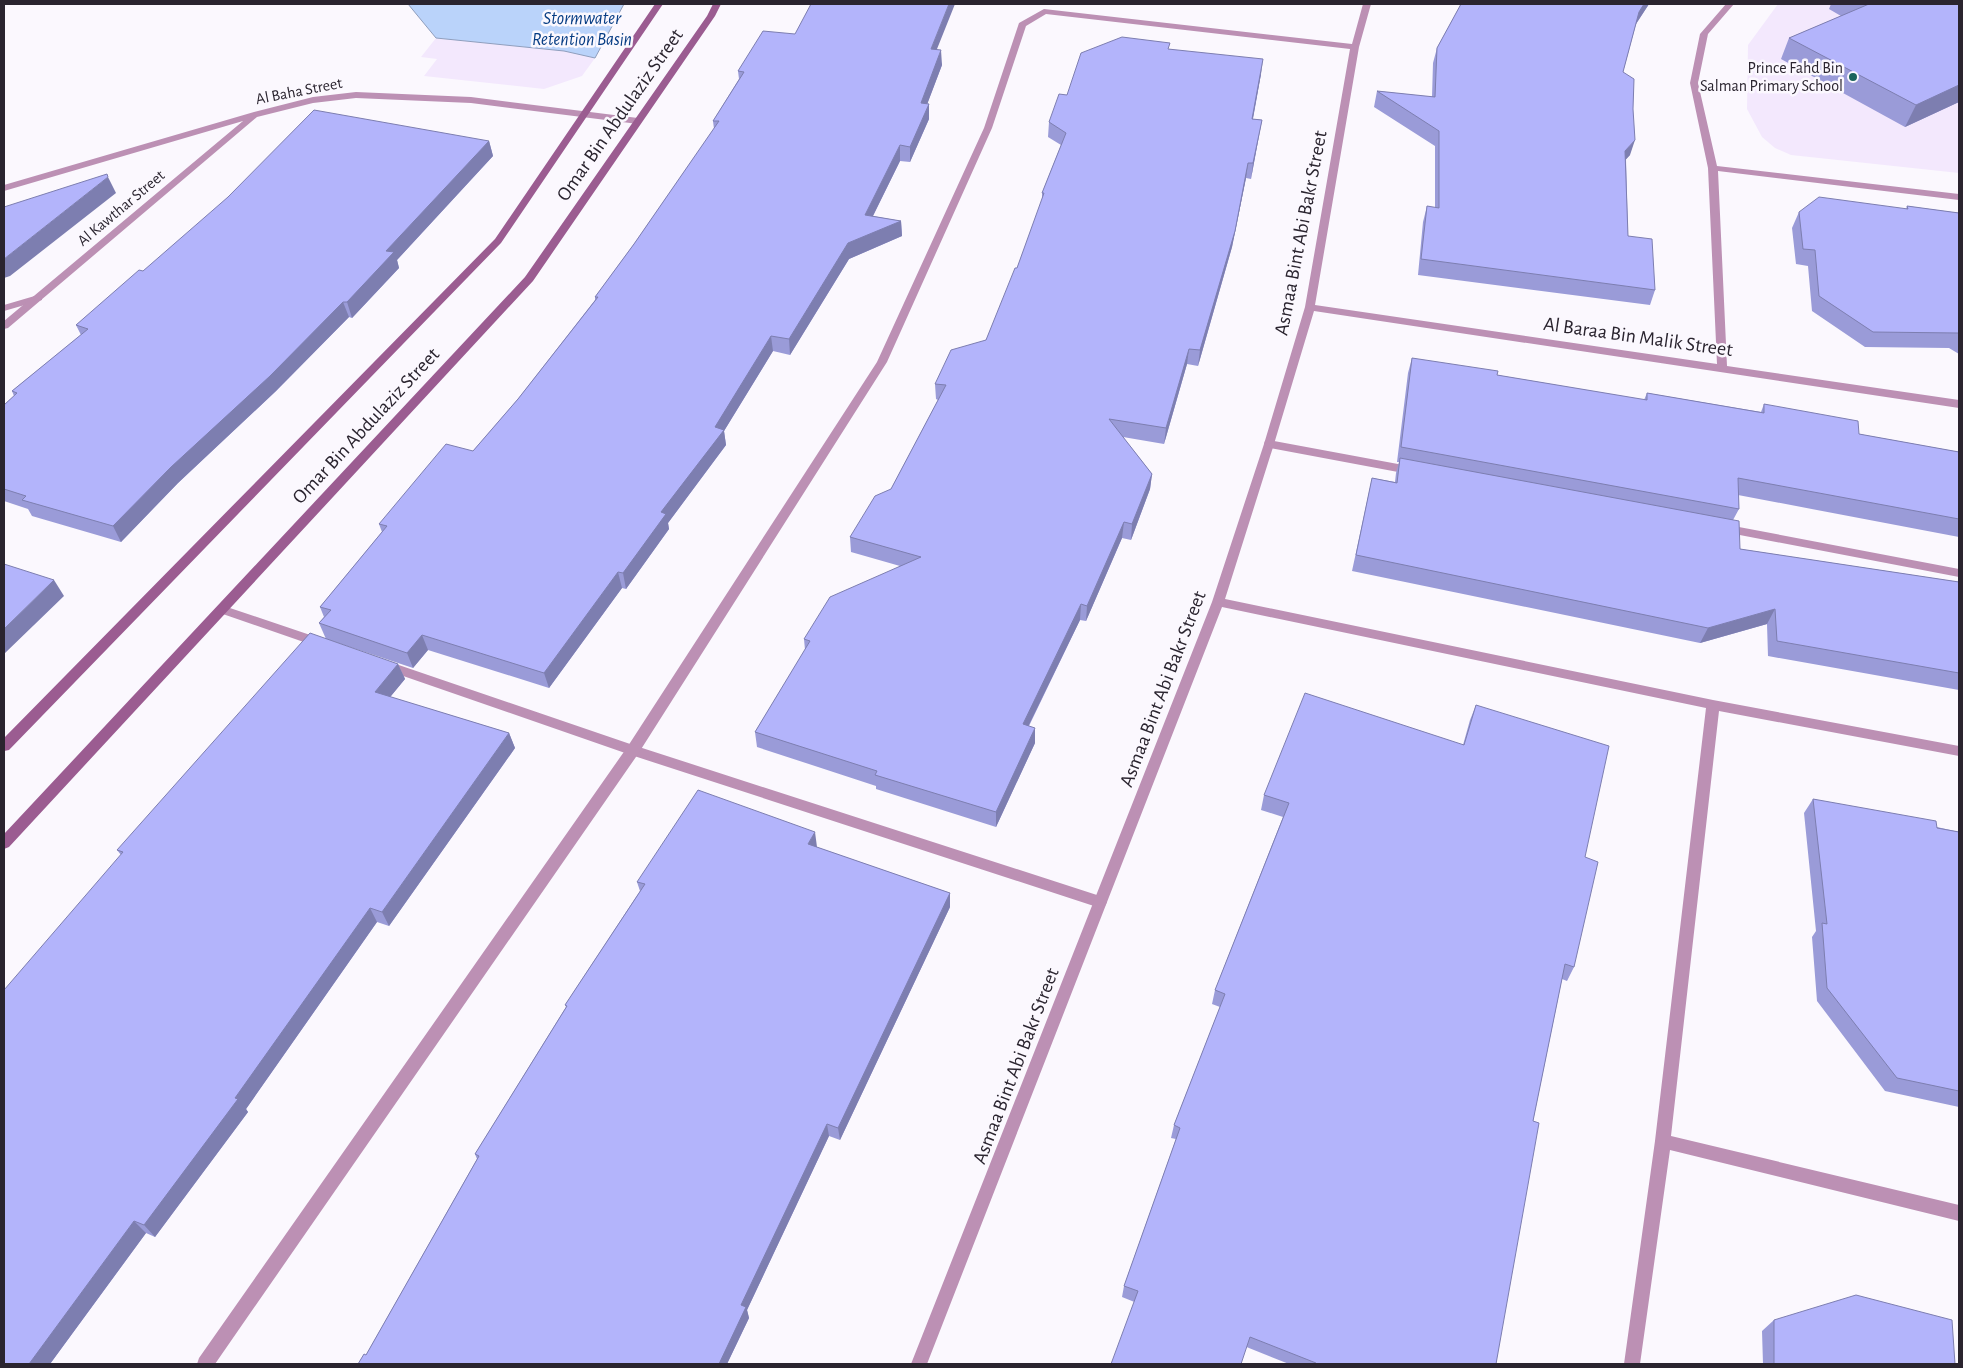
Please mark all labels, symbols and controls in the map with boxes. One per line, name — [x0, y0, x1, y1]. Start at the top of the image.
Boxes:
water label: Stormwater Retention Basin — [532, 10, 632, 49]
street label: Omar Bin Abdulaziz Street — [553, 25, 687, 205]
place label: Prince Fahd Bin Salman Primary School — [1700, 60, 1843, 95]
marker: Prince Fahd Bin Salman Primary School — [1847, 71, 1859, 83]
street label: Al Baha Street — [254, 75, 344, 107]
street label: Asmaa Bint Abi Bakr Street — [1271, 128, 1331, 337]
street label: Al Kawthar Street — [74, 167, 168, 249]
street label: Al Baraa Bin Malik Street — [1542, 314, 1735, 360]
street label: Omar Bin Abdulaziz Street — [289, 344, 444, 508]
street label: Asmaa Bint Abi Bakr Street — [1116, 588, 1210, 790]
street label: Asmaa Bint Abi Bakr Street — [969, 965, 1063, 1167]

